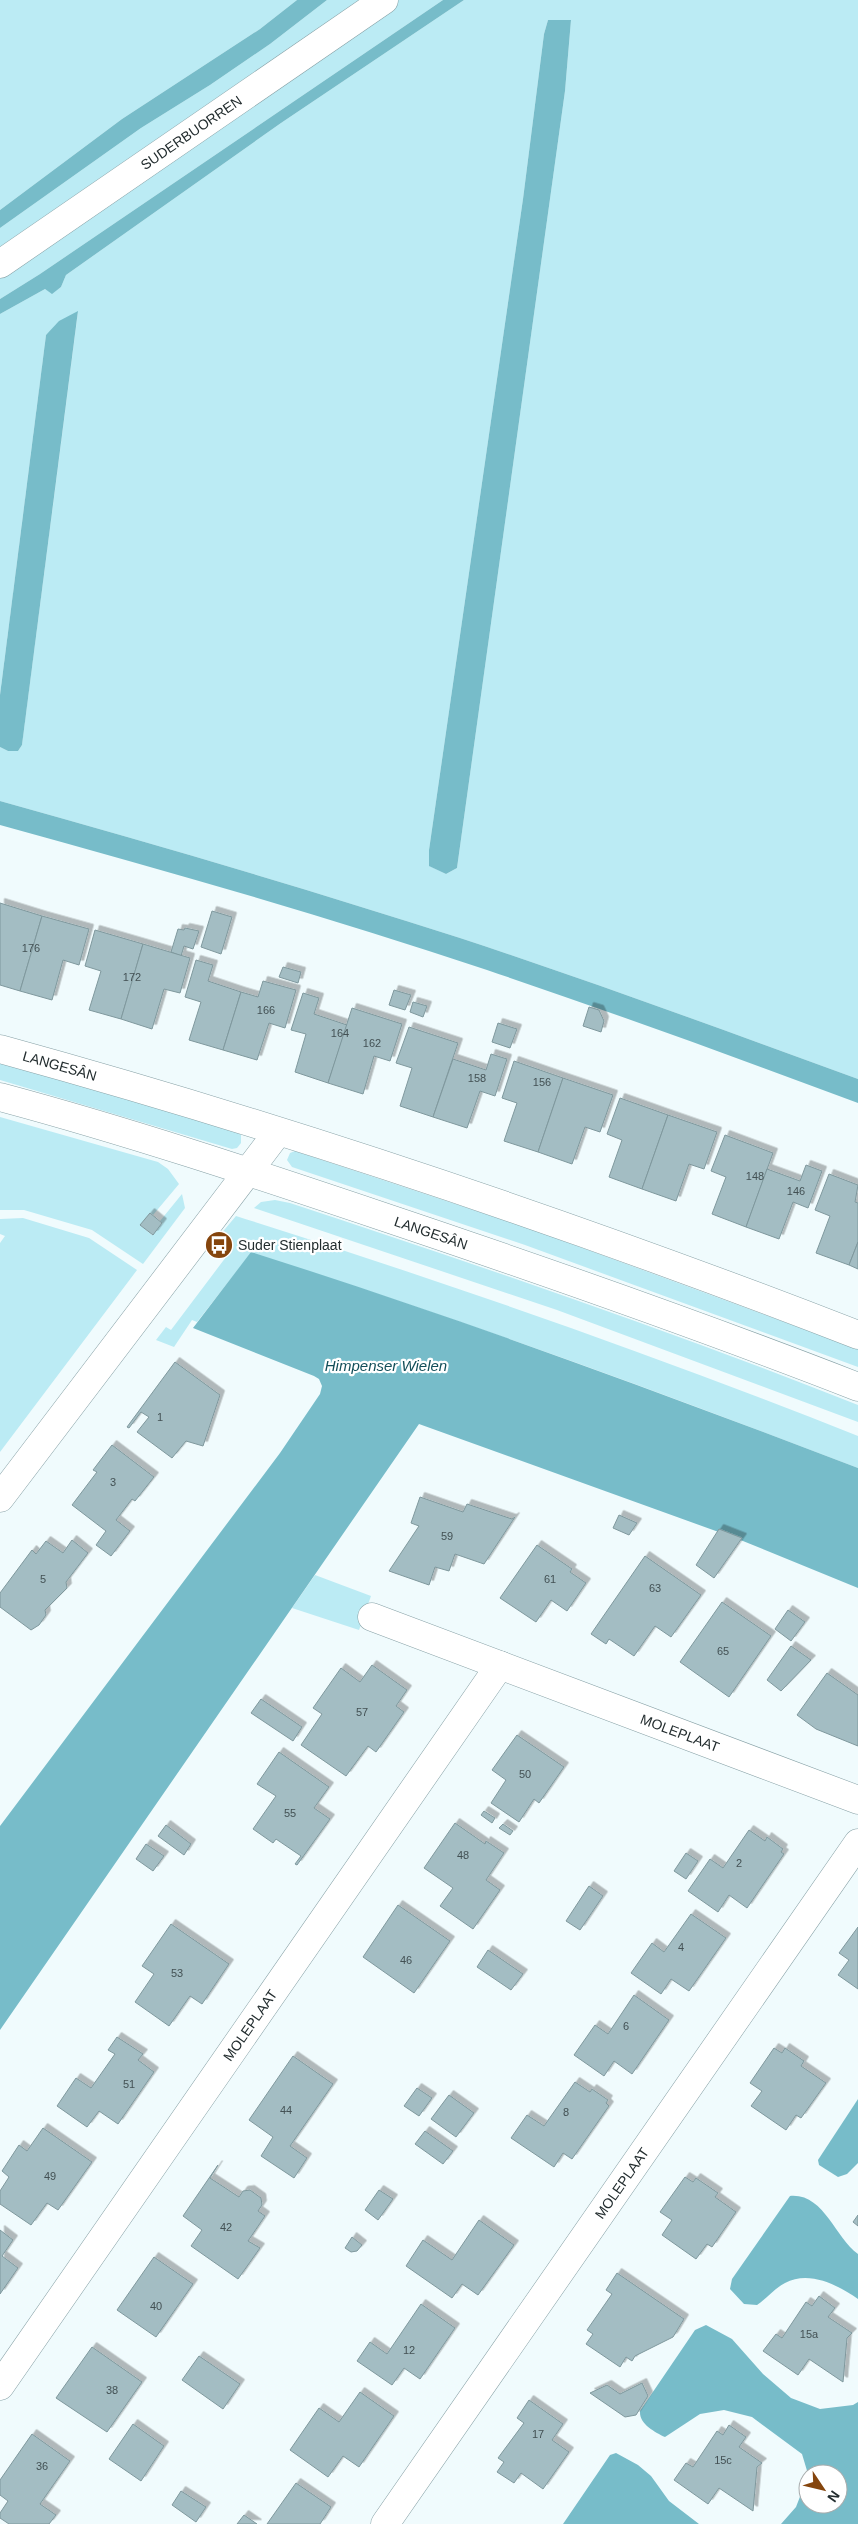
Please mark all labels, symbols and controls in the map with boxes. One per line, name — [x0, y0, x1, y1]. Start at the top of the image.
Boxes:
street label: SUDERBUORREN — [138, 92, 245, 173]
house number: 176 — [22, 942, 40, 954]
house number: 172 — [123, 971, 141, 983]
house number: 166 — [257, 1004, 275, 1016]
house number: 164 — [331, 1027, 349, 1039]
house number: 162 — [363, 1037, 381, 1049]
street label: LANGESÂN — [21, 1048, 99, 1084]
house number: 158 — [468, 1072, 486, 1084]
house number: 156 — [533, 1076, 551, 1088]
house number: 148 — [746, 1170, 764, 1182]
house number: 146 — [787, 1185, 805, 1197]
street label: LANGESÂN — [392, 1213, 470, 1253]
bus stop icon: Suder Stienplaat — [204, 1230, 234, 1260]
place label: Suder Stienplaat — [238, 1237, 342, 1253]
water label: Himpenser Wielen — [325, 1357, 447, 1374]
house number: 1 — [157, 1411, 163, 1423]
house number: 3 — [110, 1476, 116, 1488]
house number: 59 — [441, 1530, 453, 1542]
house number: 5 — [40, 1573, 46, 1585]
house number: 61 — [544, 1573, 556, 1585]
house number: 63 — [649, 1582, 661, 1594]
house number: 65 — [717, 1645, 729, 1657]
house number: 57 — [356, 1706, 368, 1718]
street label: MOLEPLAAT — [638, 1711, 722, 1755]
house number: 50 — [519, 1768, 531, 1780]
house number: 55 — [284, 1807, 296, 1819]
house number: 48 — [457, 1849, 469, 1861]
house number: 2 — [736, 1857, 742, 1869]
house number: 4 — [678, 1941, 684, 1953]
house number: 46 — [400, 1954, 412, 1966]
house number: 53 — [171, 1967, 183, 1979]
street label: MOLEPLAAT — [220, 1986, 281, 2064]
house number: 6 — [623, 2020, 629, 2032]
house number: 51 — [123, 2078, 135, 2090]
house number: 44 — [280, 2104, 292, 2116]
house number: 8 — [563, 2106, 569, 2118]
street label: MOLEPLAAT — [591, 2144, 652, 2222]
house number: 49 — [44, 2170, 56, 2182]
house number: 42 — [220, 2221, 232, 2233]
house number: 40 — [150, 2300, 162, 2312]
house number: 15a — [800, 2328, 819, 2340]
house number: 12 — [403, 2344, 415, 2356]
house number: 38 — [106, 2384, 118, 2396]
house number: 17 — [532, 2428, 544, 2440]
house number: 15c — [714, 2454, 732, 2466]
house number: 36 — [36, 2460, 48, 2472]
north arrow — [798, 2464, 848, 2514]
text: N — [824, 2488, 843, 2505]

